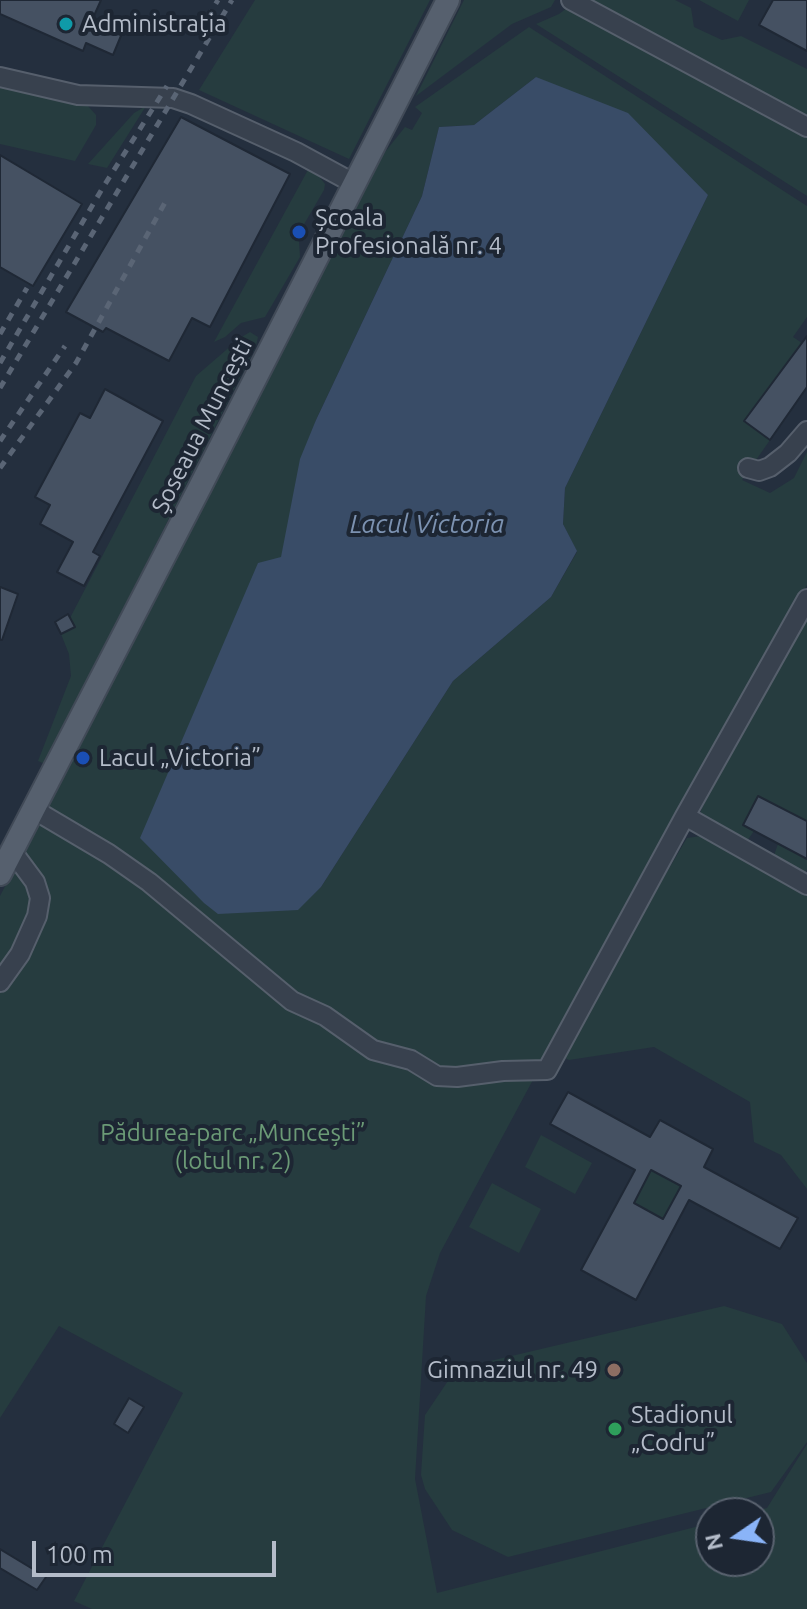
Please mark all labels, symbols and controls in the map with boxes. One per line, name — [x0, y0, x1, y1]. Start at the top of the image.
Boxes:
place label: Administrația — [82, 10, 227, 38]
marker: Administrația — [57, 15, 75, 33]
place label: Școala Profesională nr. 4 — [315, 204, 502, 260]
marker: Școala Profesională nr. 4 — [290, 223, 308, 241]
street label: Șoseaua Muncești — [145, 334, 259, 518]
water label: Lacul Victoria — [350, 508, 504, 540]
place label: Lacul „Victoria” — [99, 744, 261, 772]
marker: Lacul „Victoria” — [74, 749, 92, 767]
park label: Pădurea-parc „Muncești” (lotul nr. 2) — [100, 1119, 366, 1175]
place label: Gimnaziul nr. 49 — [427, 1356, 598, 1384]
marker: Gimnaziul nr. 49 — [605, 1361, 623, 1379]
place label: Stadionul „Codru” — [631, 1401, 733, 1457]
marker: Stadionul „Codru” — [606, 1420, 624, 1438]
north arrow — [695, 1497, 775, 1577]
scale bar — [36, 1525, 280, 1575]
text: N — [699, 1531, 727, 1553]
text: 100 m — [46, 1541, 113, 1568]

